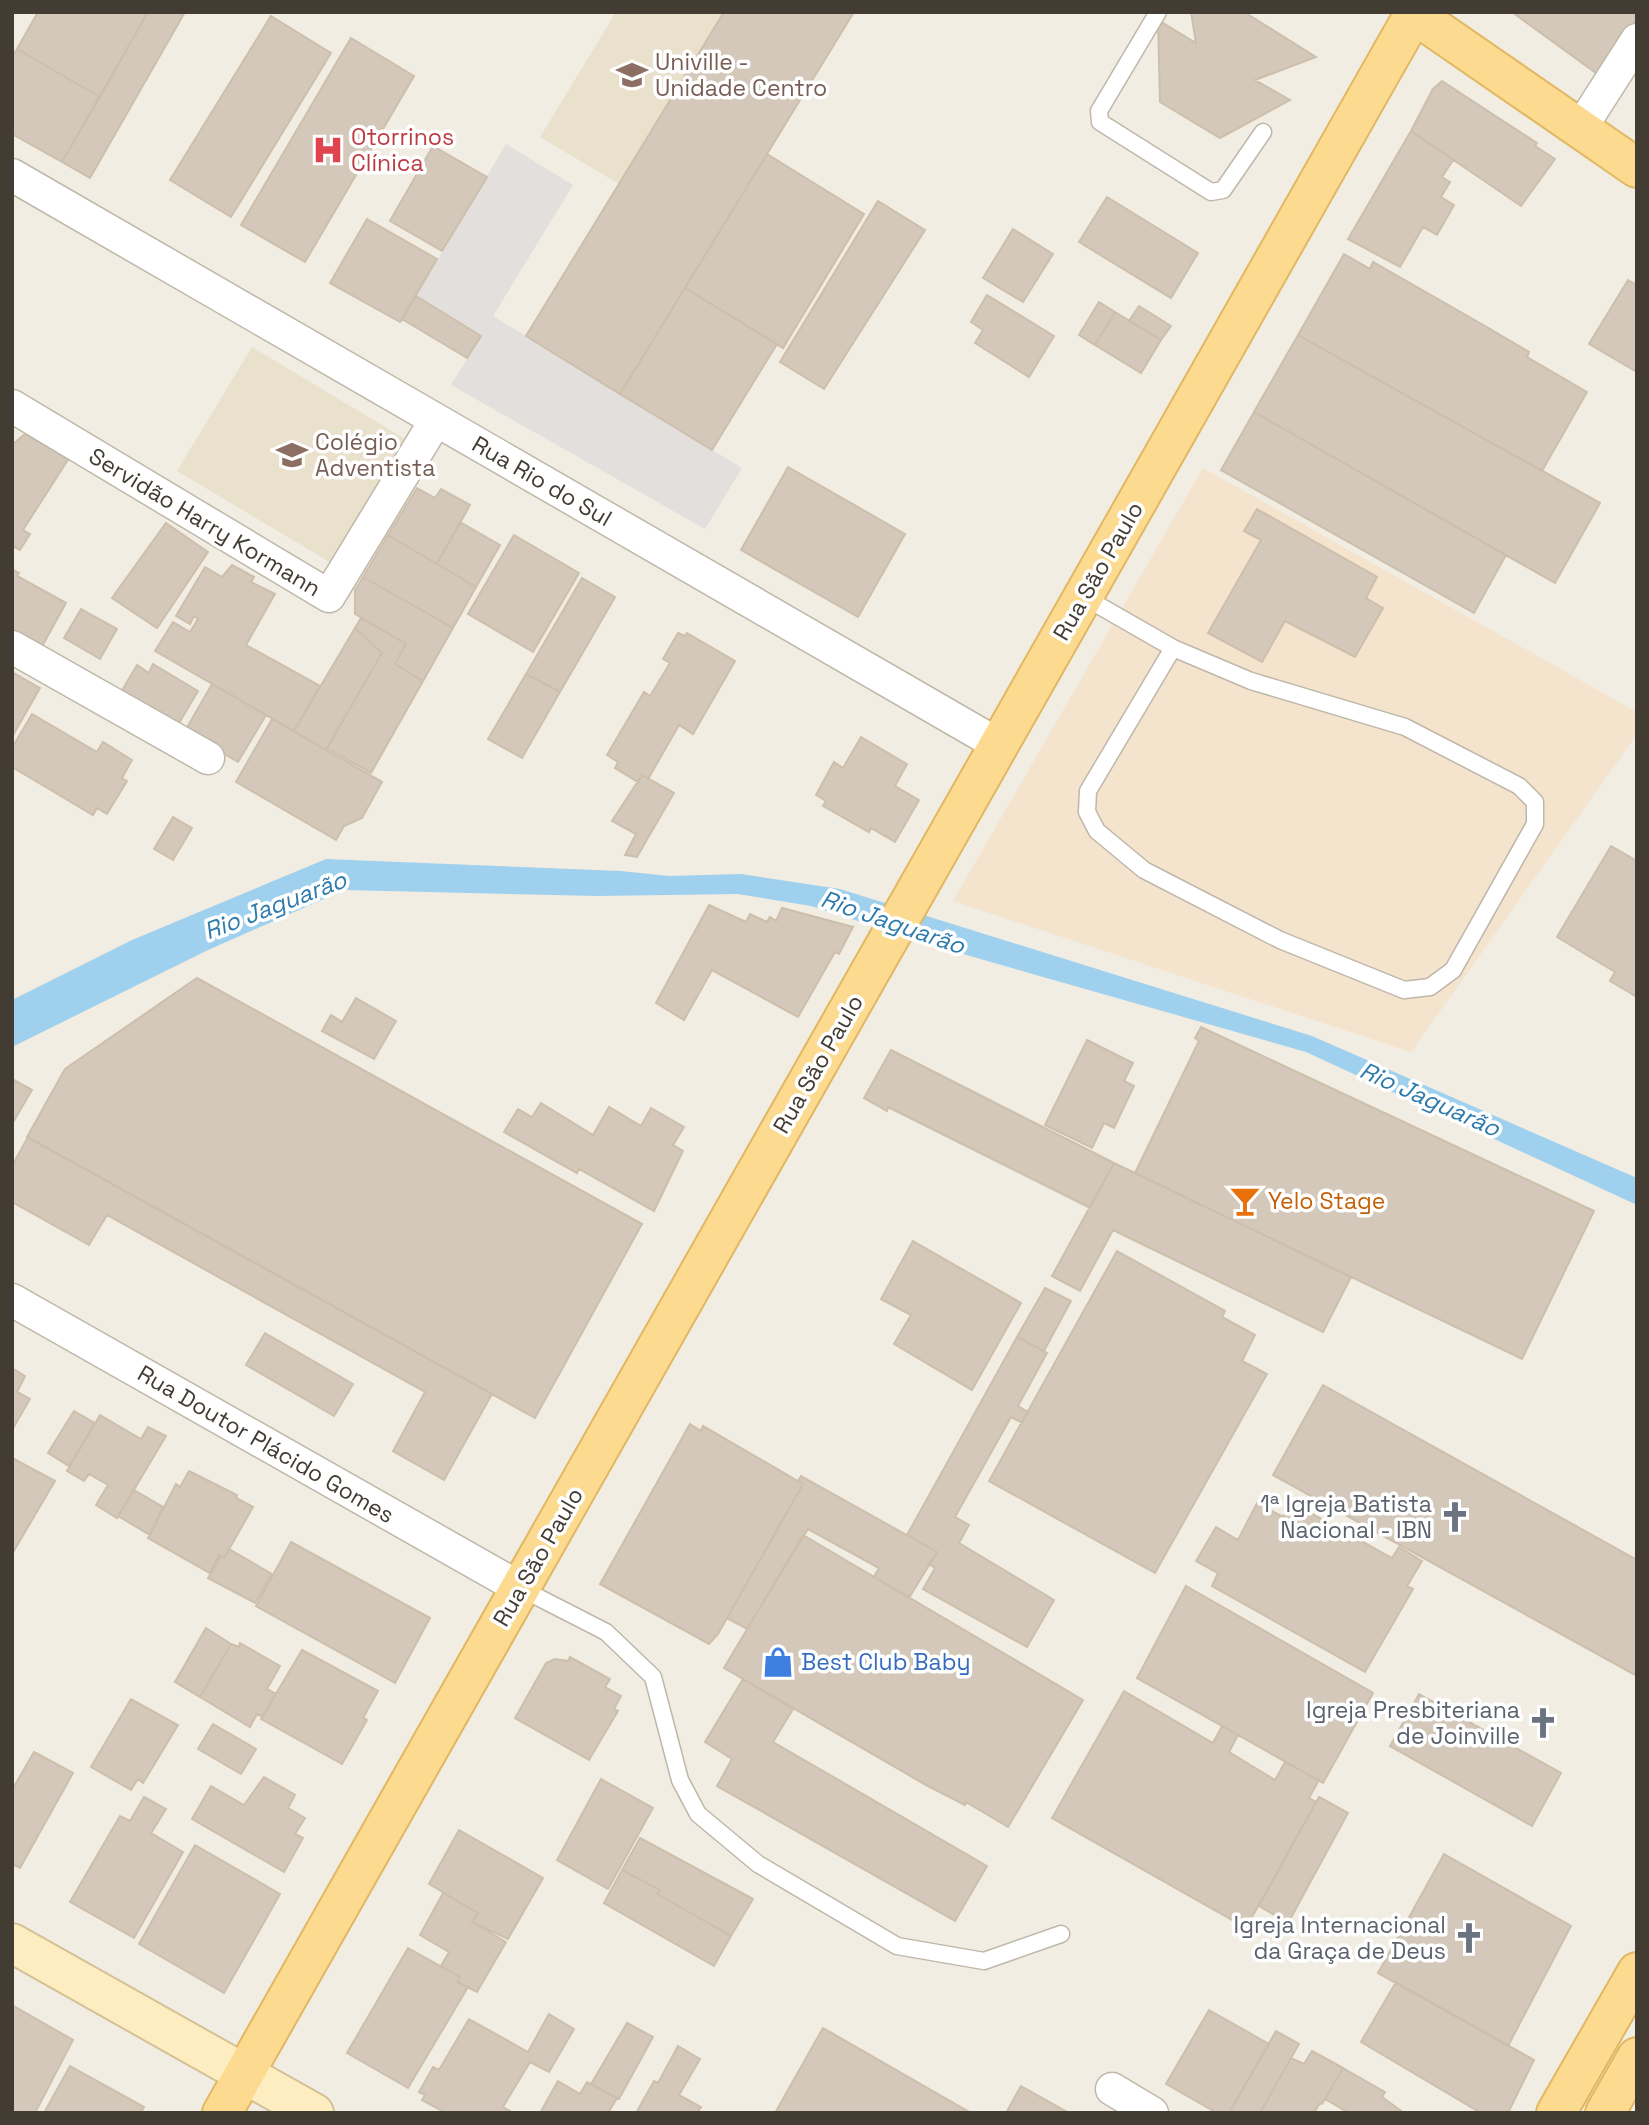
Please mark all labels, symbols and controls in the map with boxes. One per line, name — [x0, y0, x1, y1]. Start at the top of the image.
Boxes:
place label: Univille - Unidade Centro — [655, 47, 827, 103]
school or university icon: Univille - Unidade Centro — [615, 58, 649, 92]
place label: Otorrinos Clínica — [351, 122, 454, 178]
hospital icon: Otorrinos Clínica — [311, 133, 345, 167]
place label: Colégio Adventista — [315, 427, 435, 483]
street label: Rua Rio do Sul — [467, 429, 617, 533]
school or university icon: Colégio Adventista — [275, 438, 309, 472]
street label: Servidão Harry Kormann — [83, 441, 327, 603]
street label: Rua São Paulo — [1046, 496, 1150, 646]
water label: Rio Jaguarão — [199, 863, 352, 946]
water label: Rio Jaguarão — [817, 883, 970, 961]
street label: Rua São Paulo — [766, 989, 870, 1139]
water label: Rio Jaguarão — [1355, 1054, 1506, 1144]
bar icon: Yelo Stage — [1228, 1184, 1262, 1218]
place label: Yelo Stage — [1268, 1186, 1385, 1216]
street label: Rua Doutor Plácido Gomes — [132, 1358, 400, 1530]
street label: Rua São Paulo — [486, 1482, 590, 1632]
place label: 1ª Igreja Batista Nacional - IBN — [1260, 1489, 1432, 1545]
church icon: 1ª Igreja Batista Nacional - IBN — [1438, 1500, 1472, 1534]
shop icon: Best Club Baby — [761, 1645, 795, 1679]
place label: Best Club Baby — [801, 1647, 971, 1677]
place label: Igreja Presbiteriana de Joinville — [1306, 1695, 1520, 1751]
church icon: Igreja Presbiteriana de Joinville — [1526, 1706, 1560, 1740]
place label: Igreja Internacional da Graça de Deus — [1234, 1910, 1446, 1966]
church icon: Igreja Internacional da Graça de Deus — [1452, 1921, 1486, 1955]

